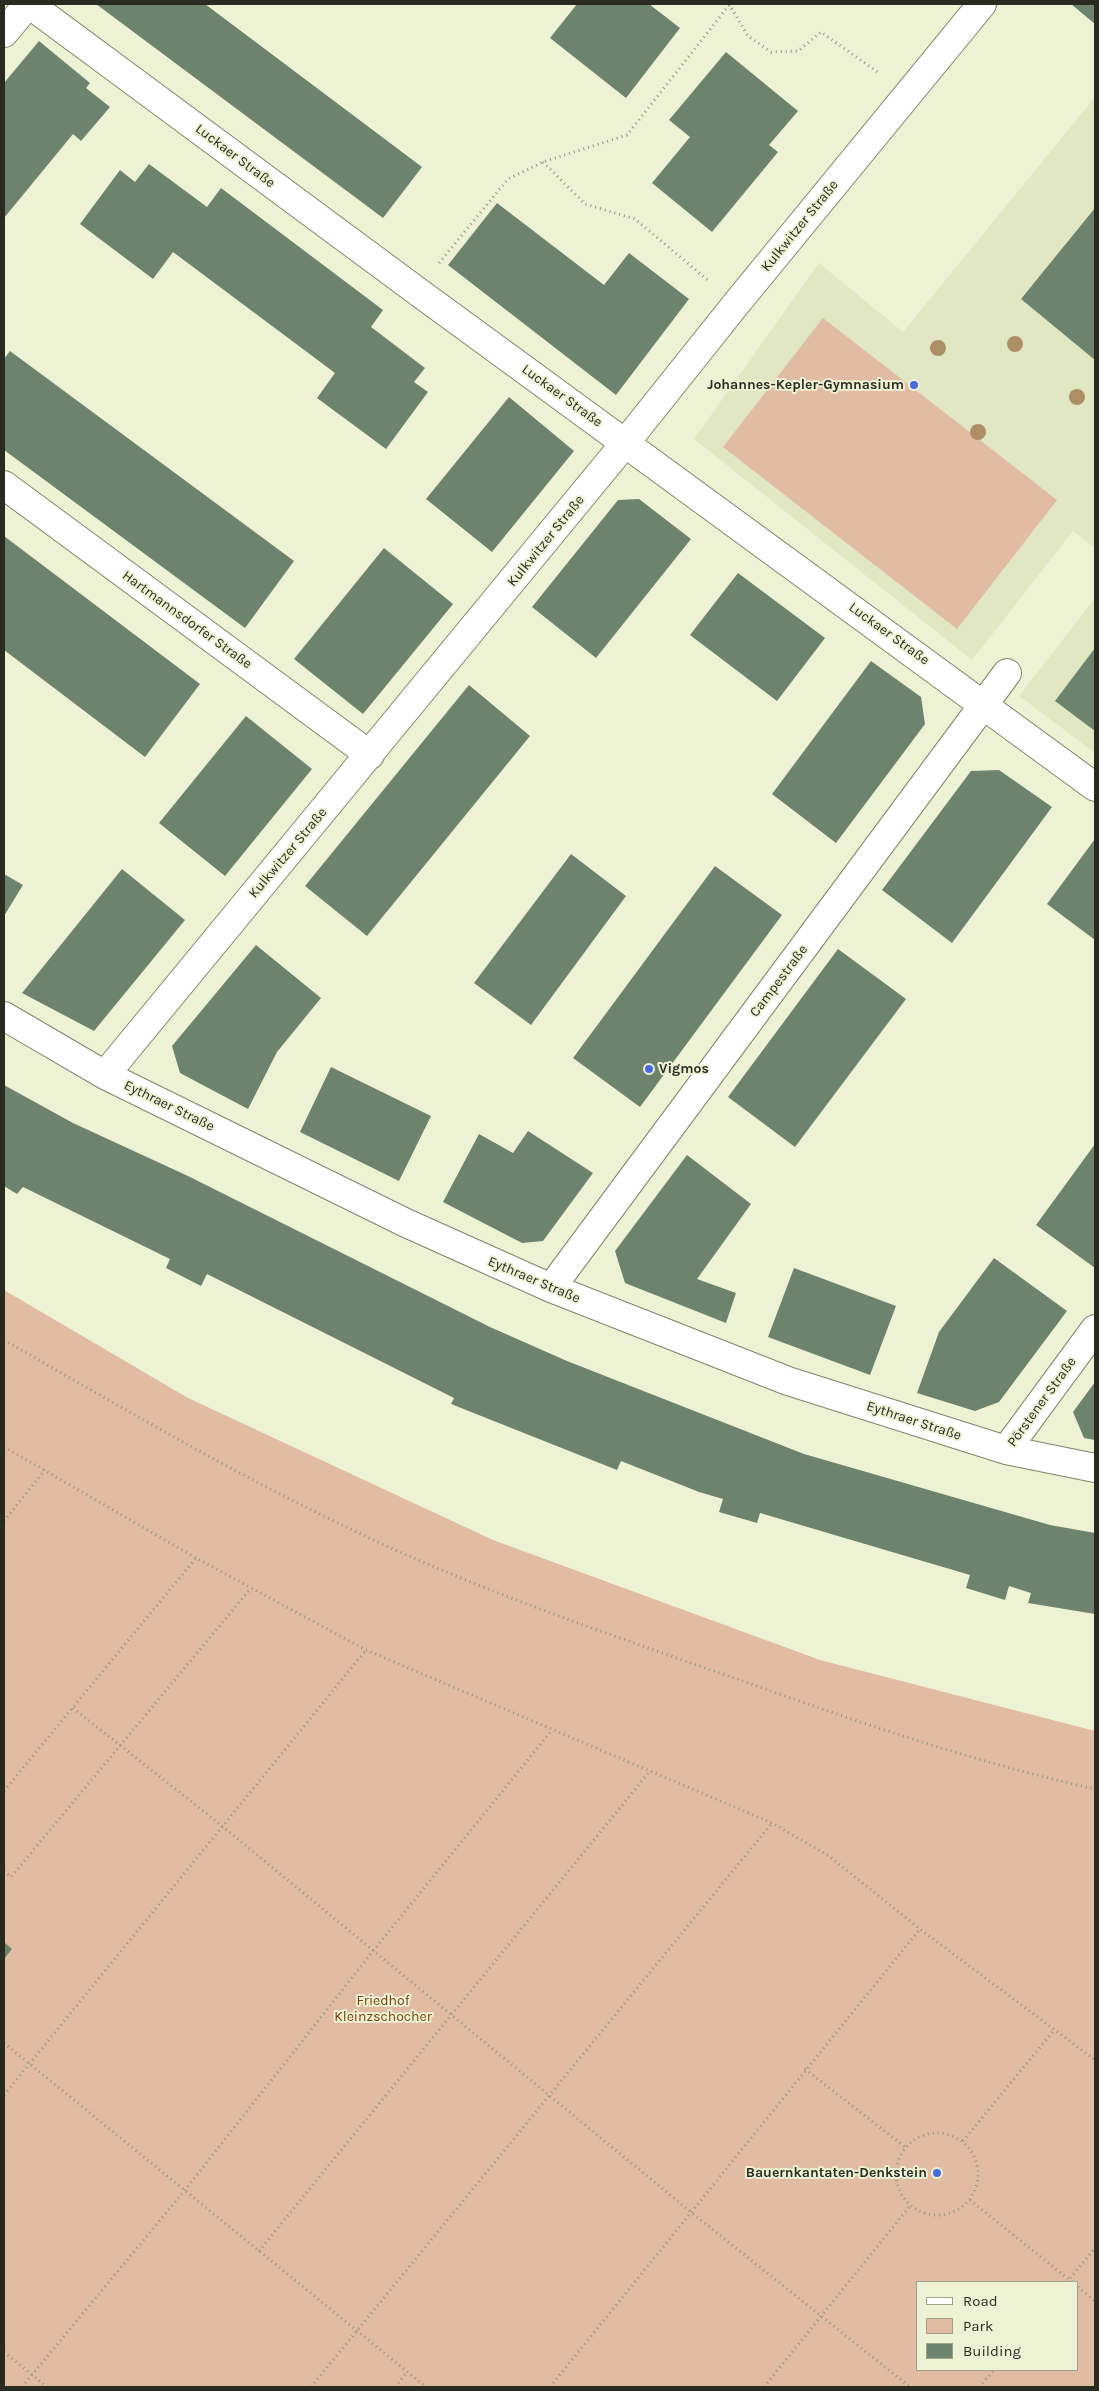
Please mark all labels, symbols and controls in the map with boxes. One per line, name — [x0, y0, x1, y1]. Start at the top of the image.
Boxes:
street label: Luckaer Straße — [192, 120, 278, 192]
street label: Kulkwitzer Straße — [758, 177, 842, 275]
street label: Luckaer Straße — [518, 361, 606, 431]
place label: Johannes-Kepler-Gymnasium — [707, 377, 904, 393]
marker: Johannes-Kepler-Gymnasium — [908, 379, 920, 391]
street label: Kulkwitzer Straße — [504, 492, 588, 590]
street label: Hartmannsdorfer Straße — [119, 567, 255, 673]
street label: Luckaer Straße — [845, 599, 933, 669]
street label: Kulkwitzer Straße — [245, 804, 331, 902]
street label: Campestraße — [746, 942, 812, 1020]
place label: Vigmos — [659, 1061, 709, 1077]
marker: Vigmos — [643, 1063, 655, 1075]
street label: Eythraer Straße — [121, 1077, 217, 1135]
street label: Eythraer Straße — [485, 1253, 583, 1307]
street label: Pörstener Straße — [1004, 1354, 1080, 1450]
street label: Eythraer Straße — [864, 1398, 964, 1444]
park label: Friedhof Kleinzschocher — [334, 1993, 432, 2025]
place label: Bauernkantaten-Denkstein — [746, 2165, 927, 2181]
marker: Bauernkantaten-Denkstein — [931, 2167, 943, 2179]
legend — [916, 2281, 1079, 2371]
text: Road — [963, 2292, 998, 2310]
text: Park — [963, 2317, 993, 2335]
text: Building — [963, 2342, 1021, 2360]

